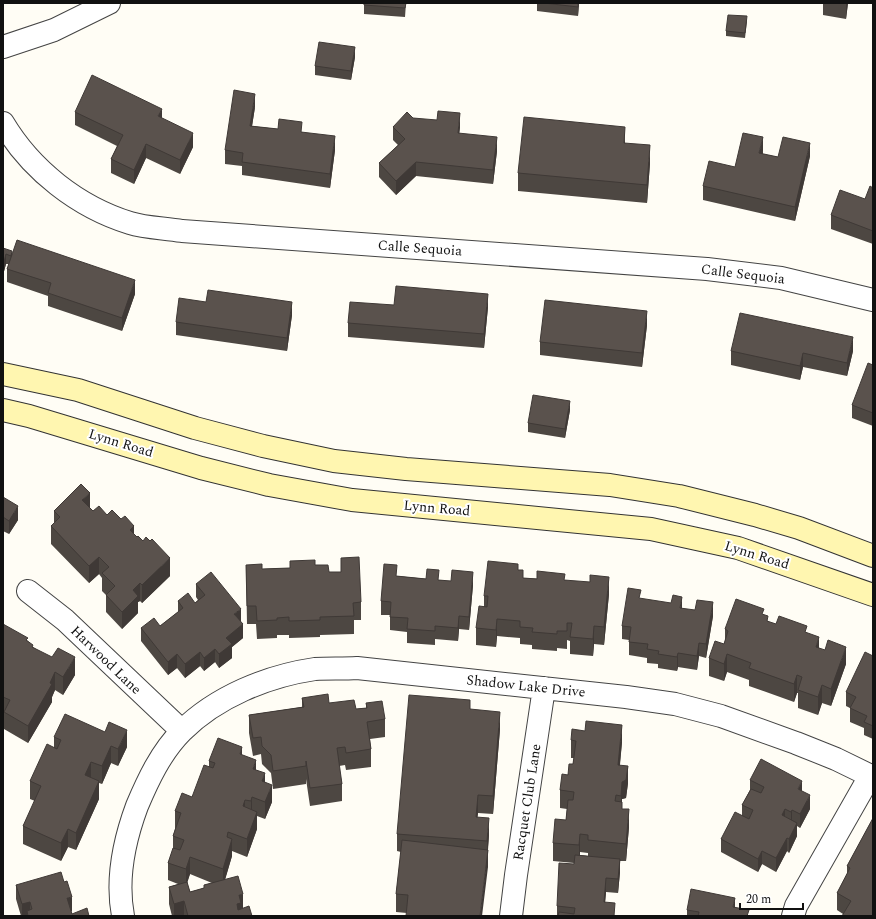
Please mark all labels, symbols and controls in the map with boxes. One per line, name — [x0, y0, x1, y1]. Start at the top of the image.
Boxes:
street label: Calle Sequoia — [377, 235, 463, 261]
street label: Calle Sequoia — [700, 258, 786, 290]
street label: Lynn Road — [86, 423, 156, 463]
street label: Lynn Road — [403, 495, 471, 521]
street label: Lynn Road — [722, 535, 792, 575]
street label: Harwood Lane — [66, 621, 146, 699]
street label: Shadow Lake Drive — [465, 669, 587, 703]
street label: Racquet Club Lane — [507, 742, 547, 862]
scale bar — [740, 885, 803, 911]
text: 20 m — [746, 890, 771, 909]

